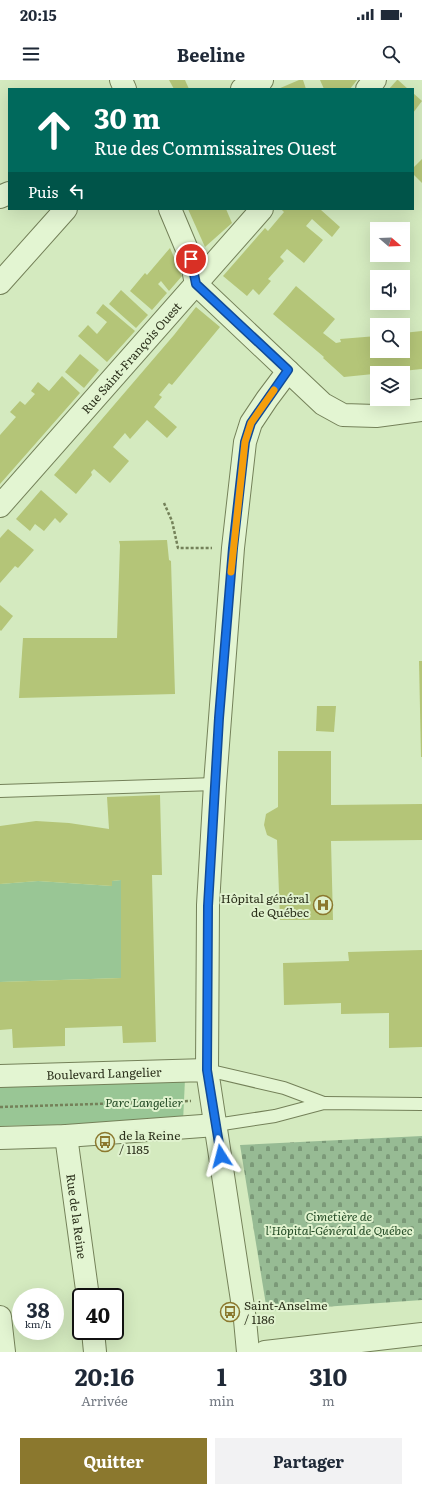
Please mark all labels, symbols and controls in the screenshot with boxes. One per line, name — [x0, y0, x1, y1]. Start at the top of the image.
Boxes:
text: 20:15 — [20, 3, 57, 26]
text: Beeline — [177, 41, 245, 68]
icon: menu — [20, 43, 42, 65]
icon: search — [380, 43, 402, 65]
text: 30 m — [94, 96, 160, 138]
icon: ahead — [28, 104, 80, 156]
text: Rue des Commissaires Ouest — [94, 134, 336, 161]
text: Puis — [28, 180, 58, 203]
icon: left — [66, 180, 88, 202]
north arrow — [370, 222, 410, 262]
map controls — [370, 222, 410, 406]
pin — [174, 242, 208, 276]
icon: arrive — [180, 248, 202, 270]
button: sound — [370, 270, 410, 310]
street label: Rue Saint-François Ouest — [77, 298, 185, 417]
button: search — [370, 318, 410, 358]
button: layers — [370, 366, 410, 406]
place label: Hôpital général de Québec — [221, 889, 309, 921]
hospital icon: Hôpital général de Québec — [312, 894, 334, 916]
street label: Boulevard Langelier — [46, 1062, 162, 1084]
park label: Parc Langelier — [105, 1093, 184, 1111]
place label: de la Reine / 1185 — [119, 1126, 180, 1158]
bus stop icon: de la Reine / 1185 — [94, 1131, 116, 1153]
position arrow — [200, 1135, 242, 1177]
street label: Rue de la Reine — [62, 1172, 92, 1260]
park label: Cimetière de l'Hôpital-Général de Québec — [265, 1207, 413, 1239]
speed limit sign: 40 — [72, 1288, 124, 1340]
text: 38 — [27, 1294, 49, 1324]
place label: Saint-Anselme / 1186 — [244, 1296, 327, 1328]
bus stop icon: Saint-Anselme / 1186 — [219, 1301, 241, 1323]
text: km/h — [25, 1316, 51, 1331]
text: 20:16 — [75, 1358, 134, 1393]
text: 1 — [217, 1358, 227, 1393]
text: 310 — [309, 1358, 347, 1393]
text: Arrivée — [81, 1391, 128, 1410]
text: min — [209, 1391, 234, 1410]
text: m — [322, 1391, 335, 1410]
button: Quitter — [20, 1438, 207, 1484]
button: Partager — [215, 1438, 402, 1484]

